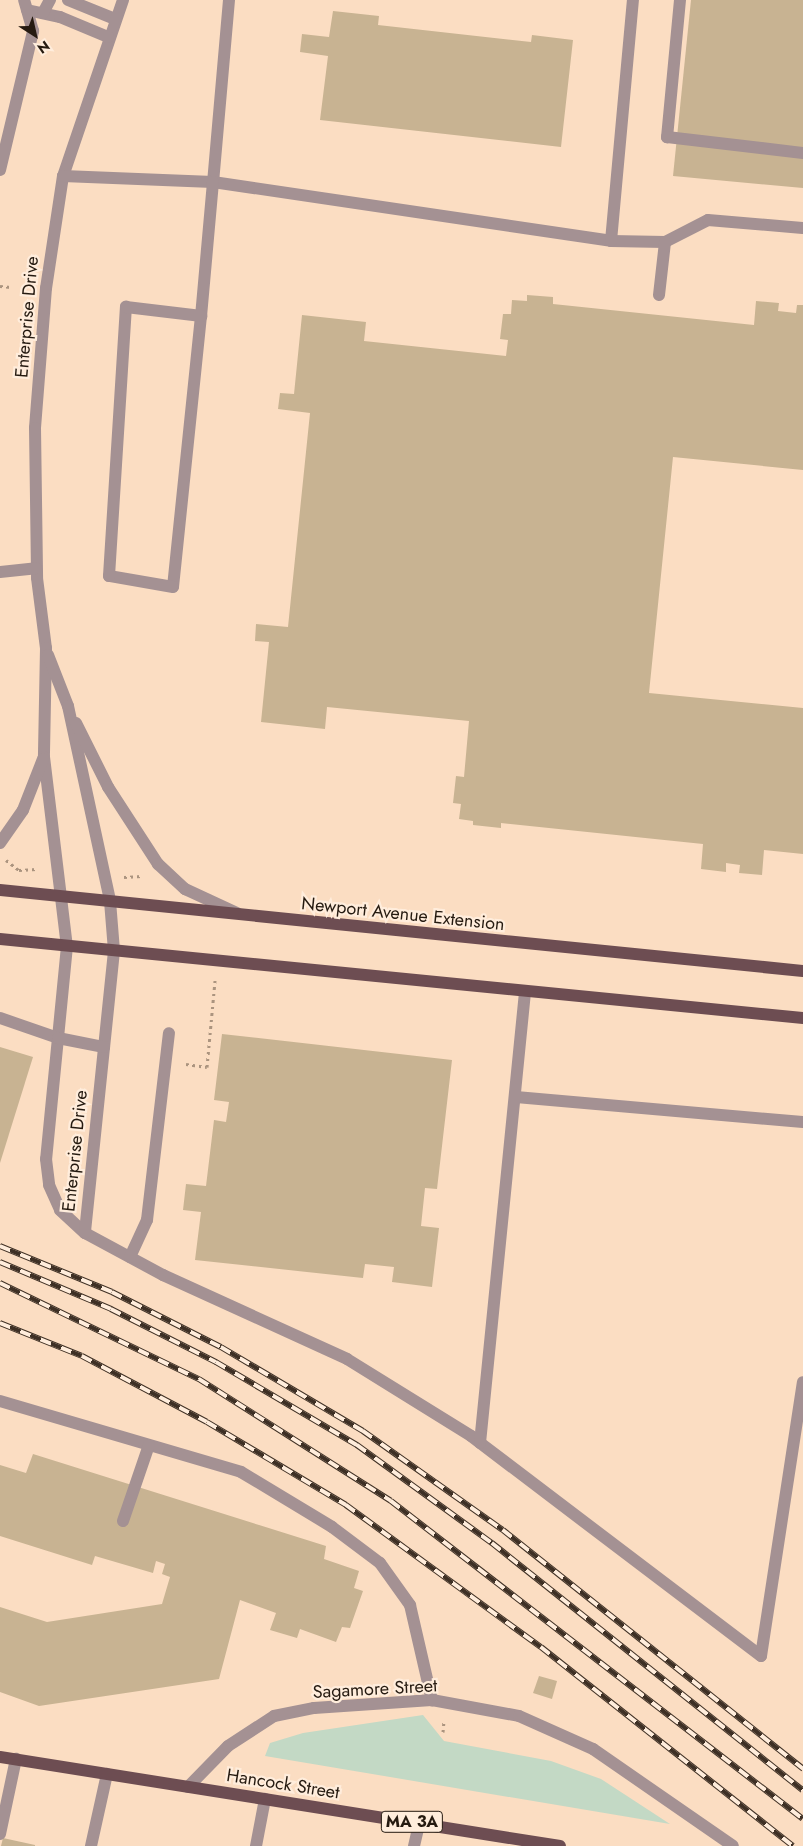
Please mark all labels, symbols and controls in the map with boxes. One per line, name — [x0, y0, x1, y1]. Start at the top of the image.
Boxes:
north arrow — [10, 10, 60, 60]
text: N — [33, 36, 54, 59]
street label: Enterprise Drive — [11, 255, 43, 379]
street label: Newport Avenue Extension — [300, 893, 506, 935]
street label: Enterprise Drive — [58, 1089, 92, 1213]
street label: Sagamore Street — [312, 1675, 438, 1703]
street label: Hancock Street — [225, 1764, 341, 1804]
road number: MA 3A — [381, 1808, 443, 1835]

